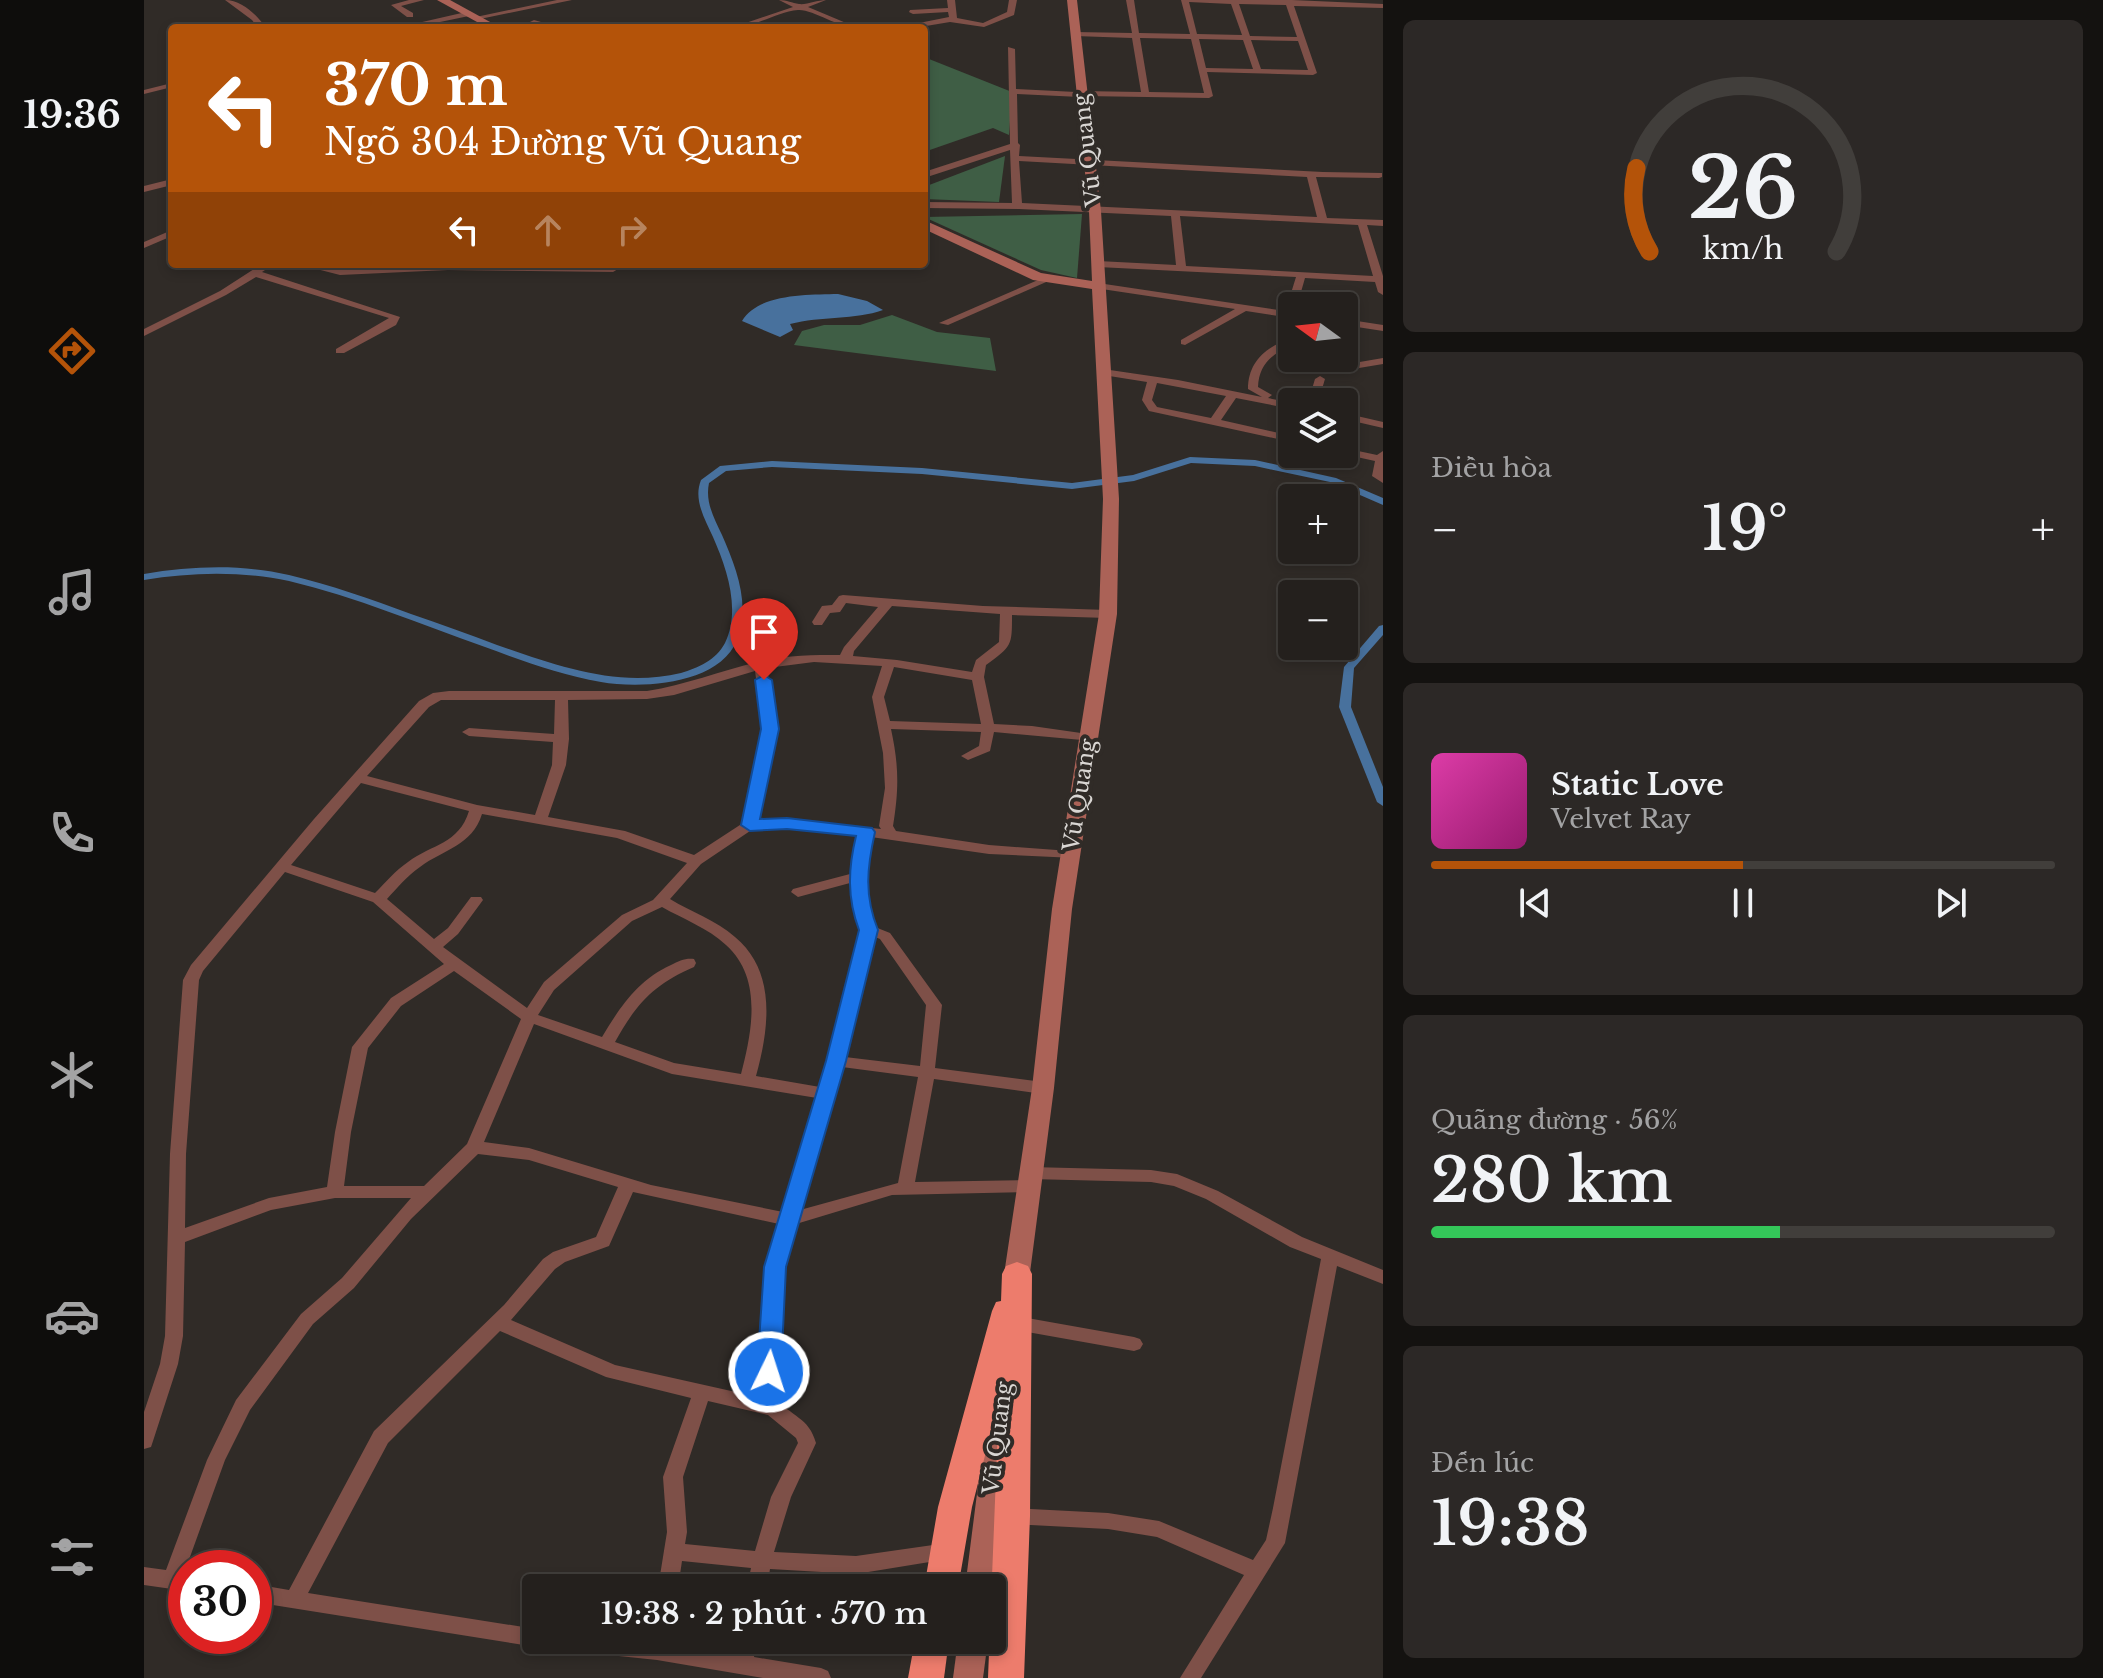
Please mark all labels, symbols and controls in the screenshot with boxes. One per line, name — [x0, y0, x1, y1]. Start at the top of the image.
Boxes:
text: 370 m — [324, 51, 508, 120]
icon: left — [192, 56, 296, 160]
street label: Vũ Quang — [1067, 91, 1108, 209]
text: 19:36 — [23, 93, 121, 138]
text: Ngõ 304 Đường Vũ Quang — [324, 120, 801, 165]
text: 26 — [1688, 136, 1798, 239]
icon: left — [442, 208, 486, 252]
icon: ahead — [526, 208, 570, 252]
icon: right — [610, 208, 654, 252]
text: km/h — [1702, 231, 1784, 267]
north arrow — [1278, 292, 1358, 372]
map controls — [1278, 292, 1358, 660]
icon: directions — [44, 323, 100, 379]
button: layers — [1278, 388, 1358, 468]
text: Điều hòa — [1431, 452, 1552, 484]
button: + — [1278, 484, 1358, 564]
text: 19° — [1702, 492, 1788, 566]
text: − — [1431, 502, 1459, 557]
text: + — [2031, 502, 2055, 557]
icon: music — [44, 564, 100, 620]
button: − — [1278, 580, 1358, 660]
pin — [730, 598, 798, 680]
icon: arrive — [742, 610, 786, 654]
street label: Vũ Quang — [1057, 736, 1102, 854]
text: Static Love — [1551, 766, 1724, 803]
text: Velvet Ray — [1551, 803, 1691, 835]
icon: phone — [44, 805, 100, 861]
icon: previous — [1513, 881, 1557, 925]
icon: pause — [1721, 881, 1765, 925]
icon: next — [1929, 881, 1973, 925]
icon: climate — [44, 1047, 100, 1103]
text: Quãng đường · 56% — [1431, 1104, 1678, 1136]
text: 280 km — [1431, 1144, 1673, 1218]
icon: car — [44, 1288, 100, 1344]
position arrow — [727, 1330, 811, 1414]
street label: Vũ Quang — [977, 1379, 1018, 1497]
text: Đến lúc — [1431, 1447, 1534, 1479]
text: 19:38 — [1431, 1487, 1590, 1561]
icon: filters — [44, 1529, 100, 1585]
speed limit sign: 30 — [168, 1550, 272, 1654]
text: 19:38 · 2 phút · 570 m — [601, 1595, 927, 1632]

